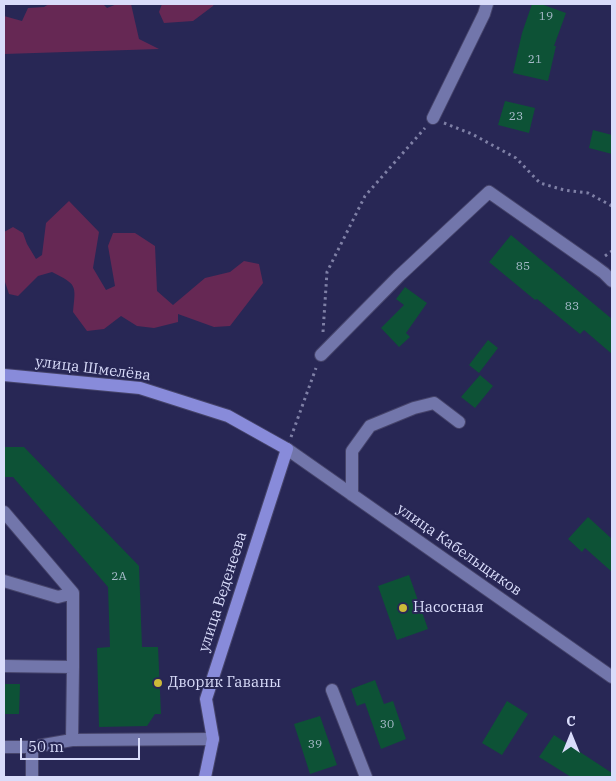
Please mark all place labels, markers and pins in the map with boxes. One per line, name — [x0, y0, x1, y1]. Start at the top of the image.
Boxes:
place label: Насосная — [413, 599, 484, 617]
marker: Насосная — [397, 602, 409, 614]
place label: Дворик Гаваны — [168, 674, 281, 692]
marker: Дворик Гаваны — [152, 677, 164, 689]

